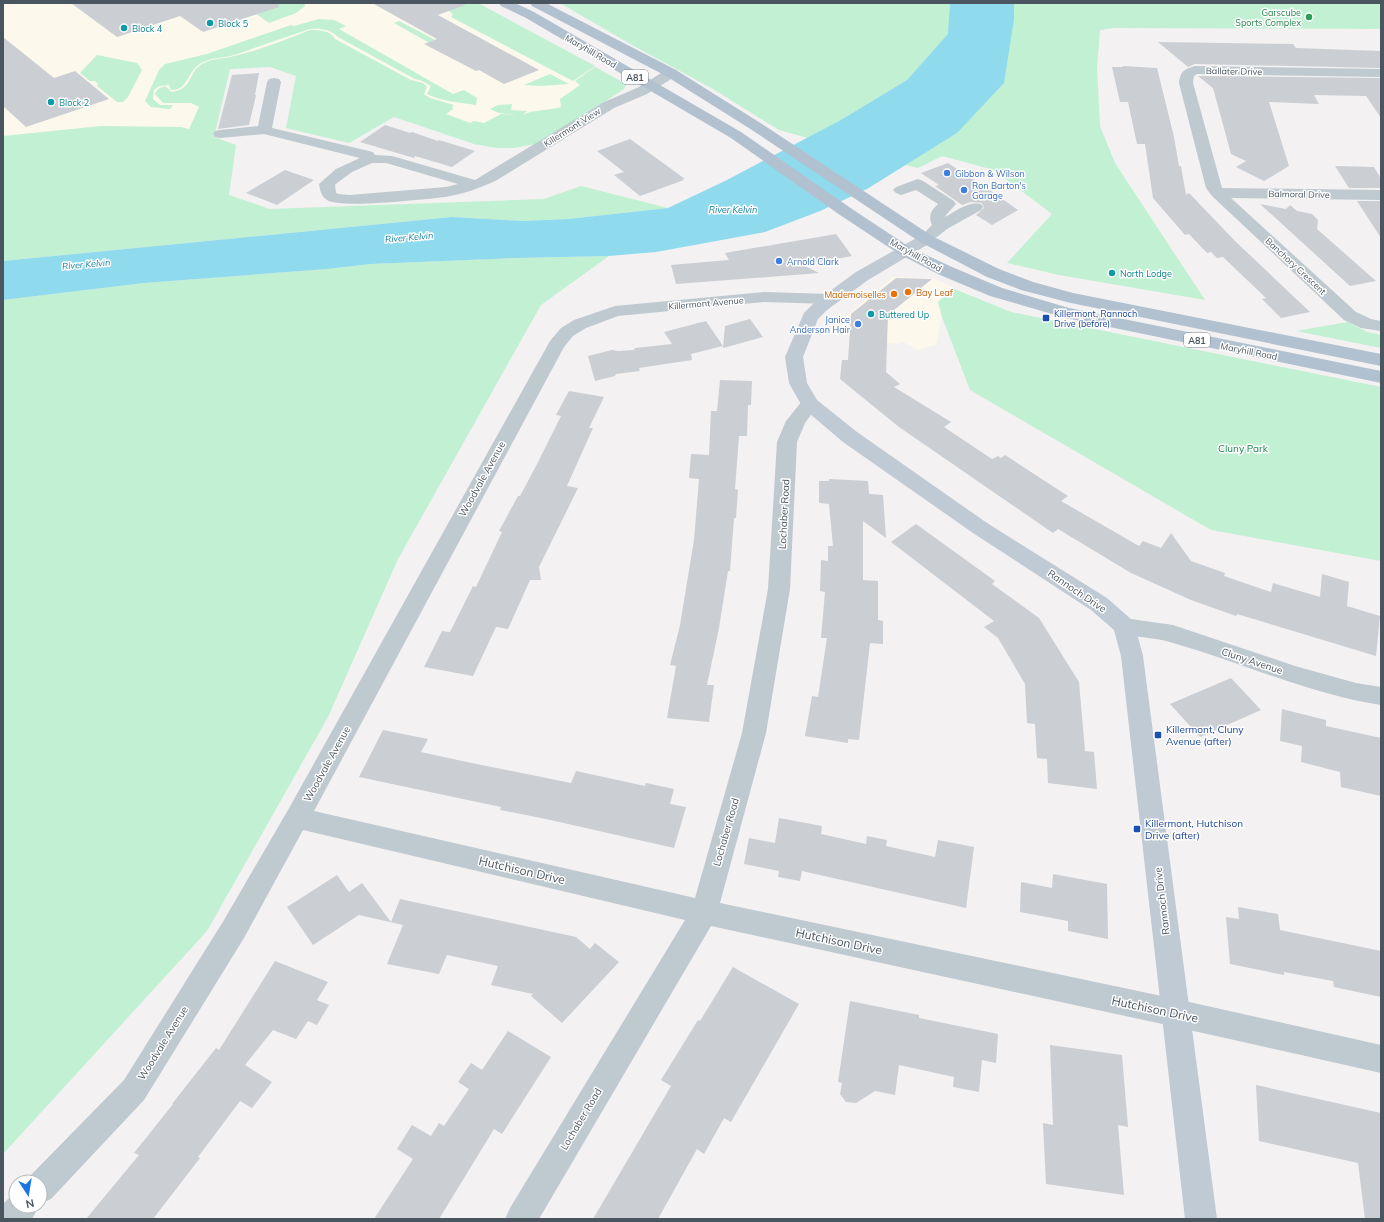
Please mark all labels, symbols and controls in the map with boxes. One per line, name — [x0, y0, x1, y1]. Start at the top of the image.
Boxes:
place label: Garscube Sports Complex — [1235, 7, 1301, 28]
marker: Garscube Sports Complex — [1304, 12, 1314, 22]
marker: Block 5 — [205, 18, 215, 28]
place label: Block 5 — [218, 18, 249, 29]
marker: Block 4 — [119, 23, 129, 33]
place label: Block 4 — [132, 23, 163, 34]
street label: Maryhill Road — [563, 32, 619, 71]
street label: Ballater Drive — [1206, 65, 1262, 77]
road number: A81 — [622, 70, 648, 84]
marker: Block 2 — [46, 97, 56, 107]
place label: Block 2 — [59, 97, 89, 108]
street label: Killermont View — [541, 105, 603, 149]
marker: Gibbon & Wilson — [942, 168, 952, 178]
place label: Gibbon & Wilson — [955, 168, 1025, 179]
place label: Ron Barton's Garage — [972, 180, 1026, 201]
marker: Ron Barton's Garage — [959, 185, 969, 195]
street label: Balmoral Drive — [1268, 188, 1330, 200]
water label: River Kelvin — [709, 204, 757, 215]
water label: River Kelvin — [384, 229, 434, 245]
street label: Banchory Crescent — [1263, 235, 1329, 298]
street label: Maryhill Road — [888, 236, 944, 275]
water label: River Kelvin — [61, 256, 111, 272]
marker: Arnold Clark — [774, 256, 784, 266]
place label: Arnold Clark — [787, 256, 839, 267]
marker: North Lodge — [1107, 268, 1117, 278]
place label: North Lodge — [1120, 268, 1172, 279]
marker: Bay Leaf — [903, 287, 913, 297]
place label: Bay Leaf — [916, 287, 954, 299]
place label: Mademoiselles — [824, 289, 886, 300]
marker: Mademoiselles — [889, 289, 899, 299]
street label: Killermont Avenue — [668, 294, 744, 312]
place label: Killermont, Rannoch Drive (before) — [1054, 308, 1137, 329]
marker: Buttered Up — [866, 309, 876, 319]
place label: Buttered Up — [879, 309, 929, 320]
marker: Killermont, Rannoch Drive (before) — [1041, 313, 1051, 323]
place label: Janice Anderson Hair — [790, 314, 851, 335]
marker: Janice Anderson Hair — [853, 319, 863, 329]
road number: A81 — [1184, 333, 1210, 347]
street label: Maryhill Road — [1220, 340, 1278, 363]
street label: Woodvale Avenue — [456, 439, 508, 519]
park label: Cluny Park — [1218, 442, 1269, 455]
street label: Lochaber Road — [776, 479, 792, 549]
street label: Rannoch Drive — [1045, 567, 1109, 615]
street label: Cluny Avenue — [1220, 645, 1284, 677]
place label: Killermont, Cluny Avenue (after) — [1166, 723, 1244, 748]
street label: Woodvale Avenue — [301, 724, 353, 804]
marker: Killermont, Cluny Avenue (after) — [1153, 730, 1163, 740]
street label: Lochaber Road — [710, 797, 742, 867]
place label: Killermont, Hutchison Drive (after) — [1145, 817, 1243, 842]
marker: Killermont, Hutchison Drive (after) — [1132, 824, 1142, 834]
street label: Hutchison Drive — [477, 853, 567, 887]
street label: Rannoch Drive — [1151, 867, 1173, 935]
street label: Hutchison Drive — [794, 925, 884, 957]
street label: Hutchison Drive — [1110, 993, 1200, 1025]
street label: Woodvale Avenue — [135, 1004, 191, 1082]
street label: Lochaber Road — [557, 1086, 605, 1152]
north arrow — [8, 1174, 48, 1214]
text: N — [25, 1196, 36, 1211]

